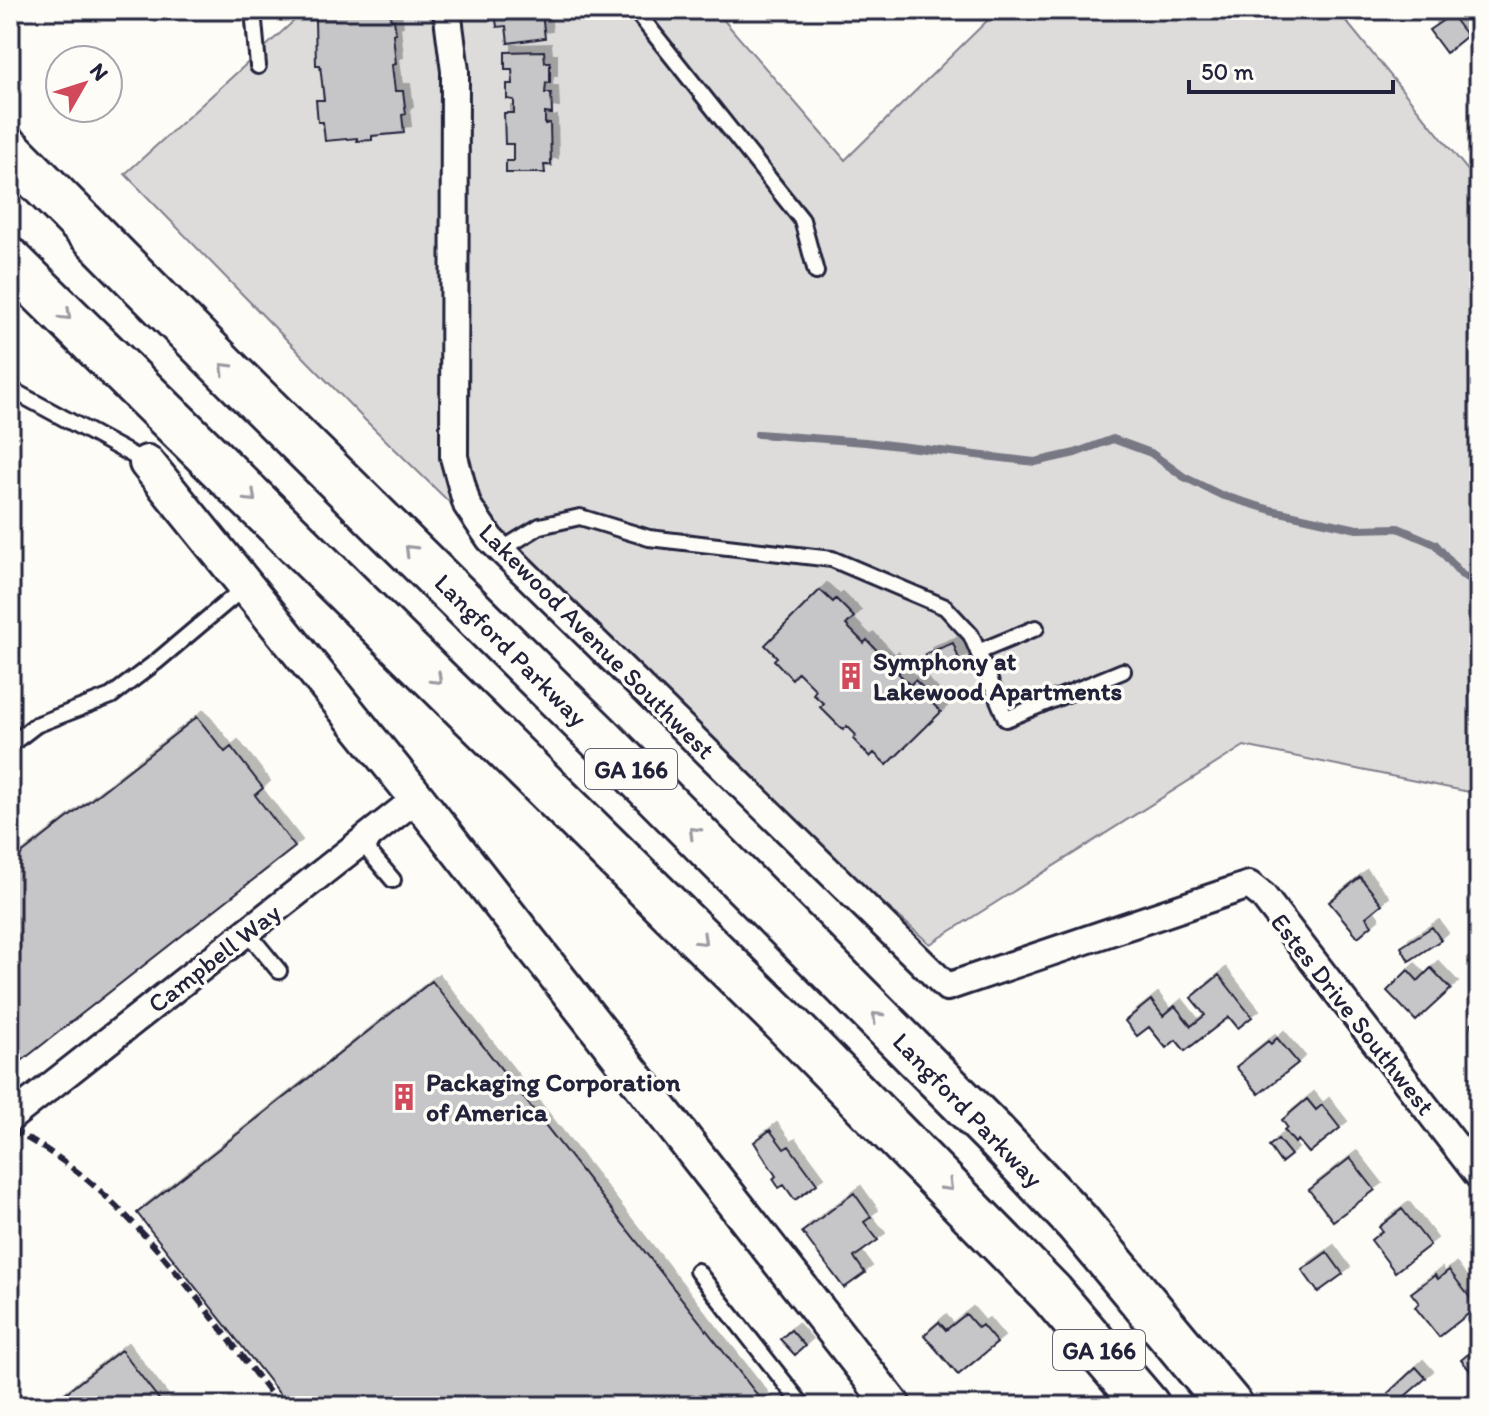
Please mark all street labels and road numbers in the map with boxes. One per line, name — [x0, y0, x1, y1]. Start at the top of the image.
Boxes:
street label: Lakewood Avenue Southwest — [472, 516, 722, 766]
street label: Langford Parkway — [428, 567, 594, 733]
road number: GA 166 — [585, 749, 677, 789]
street label: Campbell Way — [141, 896, 287, 1020]
street label: Estes Drive Southwest — [1264, 907, 1442, 1122]
street label: Langford Parkway — [886, 1026, 1050, 1194]
road number: GA 166 — [1053, 1330, 1145, 1370]

